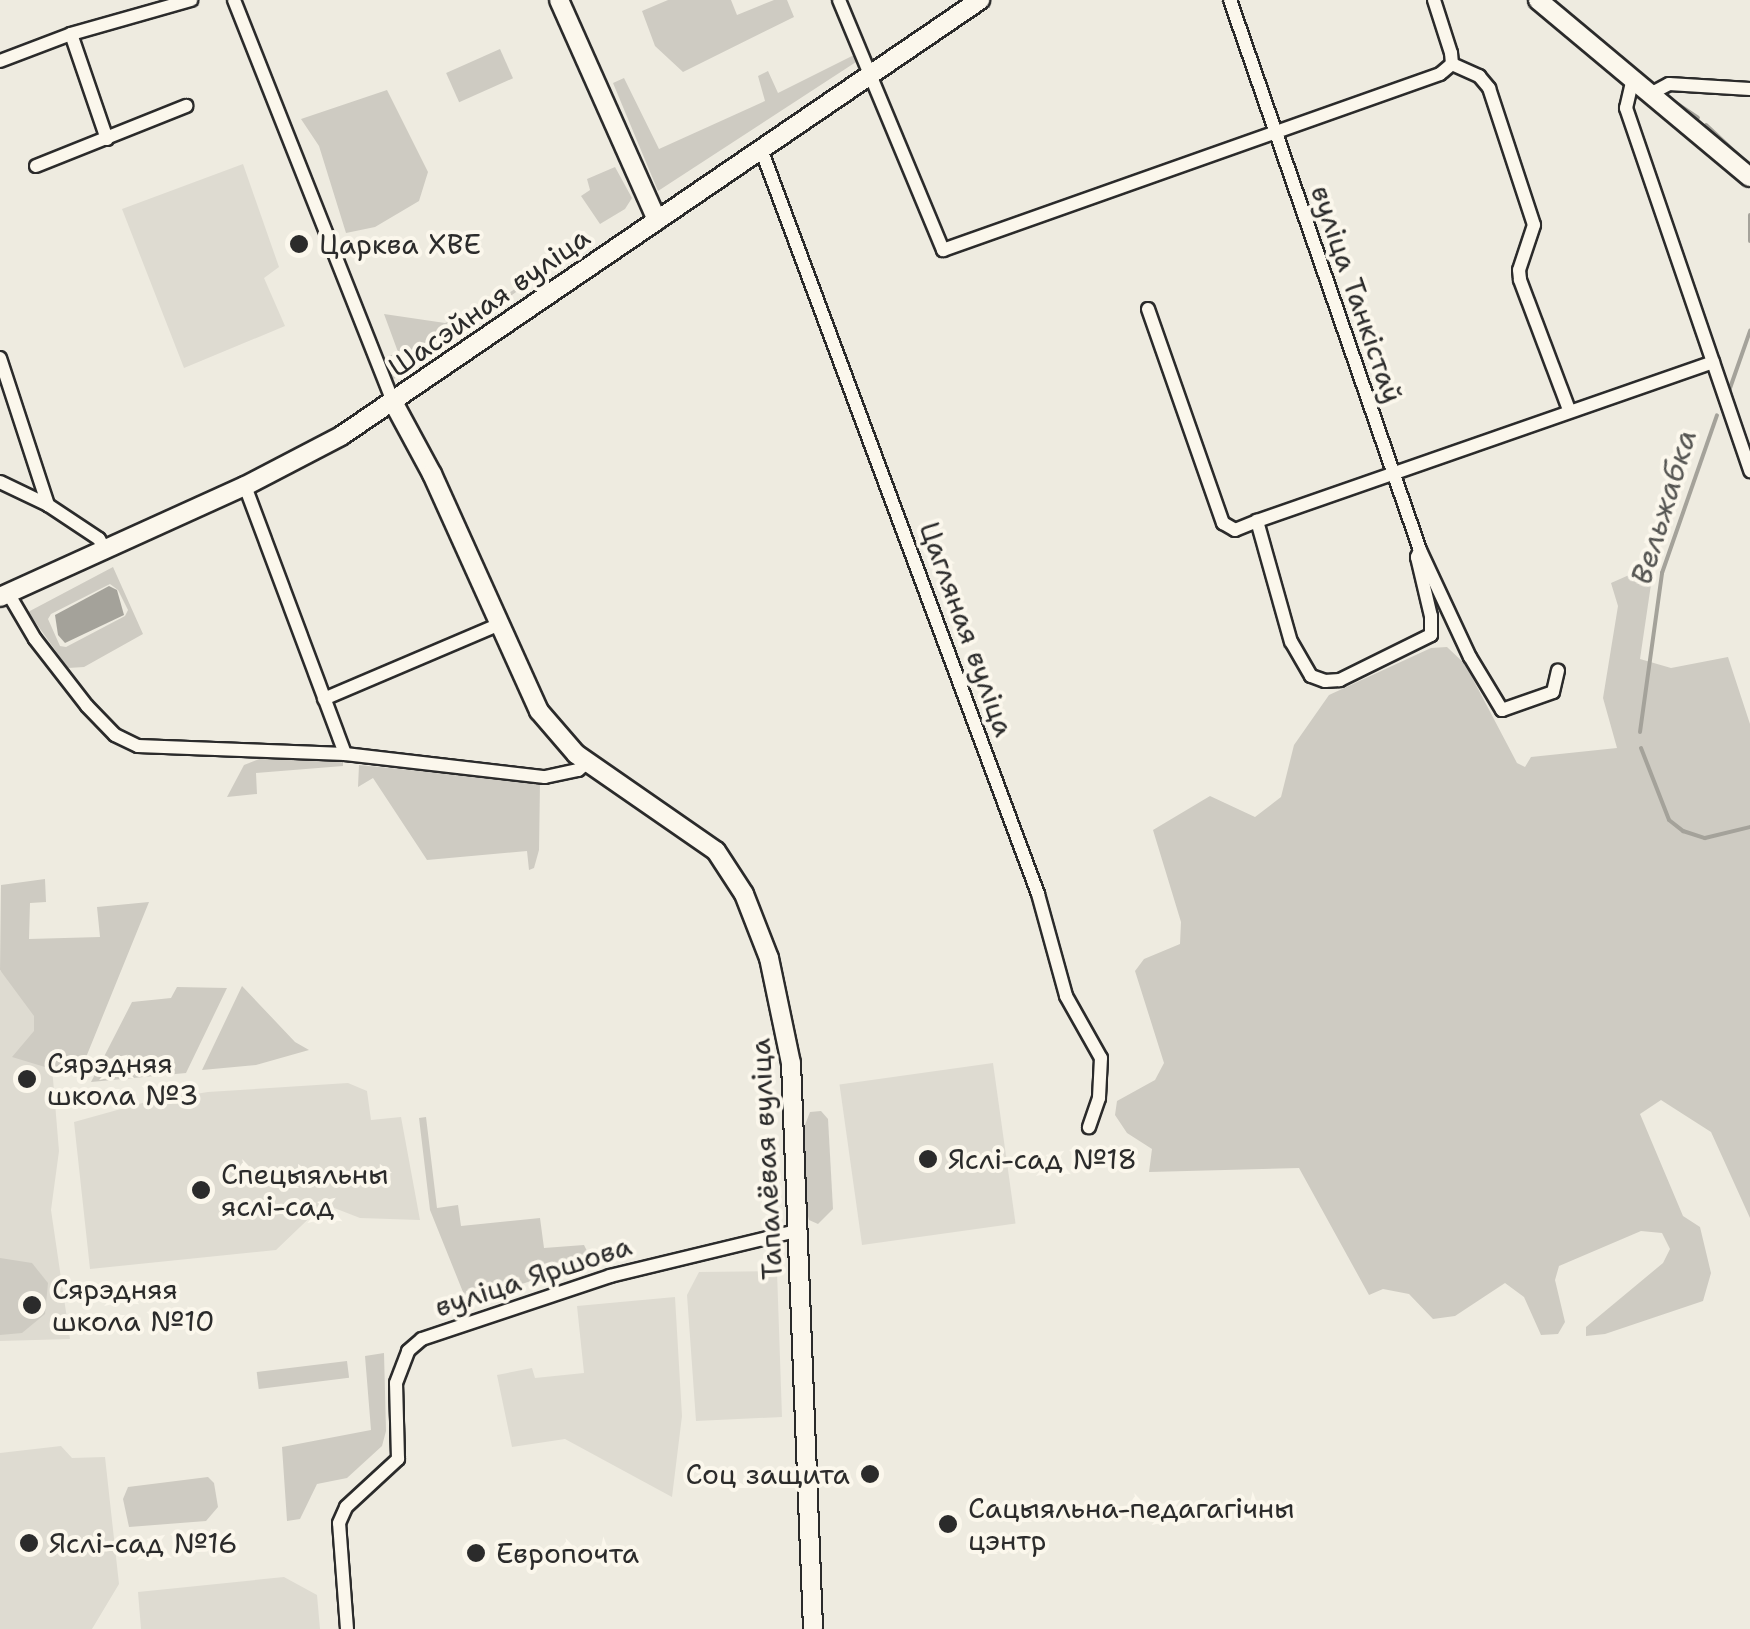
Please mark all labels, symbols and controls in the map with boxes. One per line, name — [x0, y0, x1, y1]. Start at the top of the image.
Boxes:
street label: вуліца Танкістаў — [1304, 181, 1410, 407]
street label: Шасэйная вуліца — [382, 220, 596, 384]
place label: Царква ХВЕ — [319, 227, 481, 261]
marker: Царква ХВЕ — [288, 233, 310, 255]
water label: Вельжабка — [1623, 425, 1705, 589]
street label: Цагляная вуліца — [913, 517, 1021, 741]
street label: Тапалёвая вуліца — [743, 1037, 789, 1281]
place label: Сярэдняя школа №3 — [47, 1046, 199, 1112]
marker: Сярэдняя школа №3 — [16, 1068, 38, 1090]
place label: Яслі-сад №18 — [948, 1142, 1137, 1176]
marker: Яслі-сад №18 — [917, 1148, 939, 1170]
place label: Спецыяльны яслі-сад — [221, 1157, 389, 1223]
marker: Спецыяльны яслі-сад — [190, 1179, 212, 1201]
street label: вуліца Яршова — [430, 1228, 636, 1324]
place label: Сярэдняя школа №10 — [52, 1272, 214, 1338]
marker: Сярэдняя школа №10 — [21, 1294, 43, 1316]
place label: Соц защита — [686, 1457, 850, 1491]
marker: Соц защита — [859, 1463, 881, 1485]
place label: Сацыяльна-педагагічны цэнтр — [968, 1491, 1295, 1557]
marker: Сацыяльна-педагагічны цэнтр — [937, 1513, 959, 1535]
place label: Яслі-сад №16 — [49, 1526, 238, 1560]
marker: Яслі-сад №16 — [18, 1532, 40, 1554]
place label: Европочта — [496, 1536, 639, 1570]
marker: Европочта — [465, 1542, 487, 1564]

